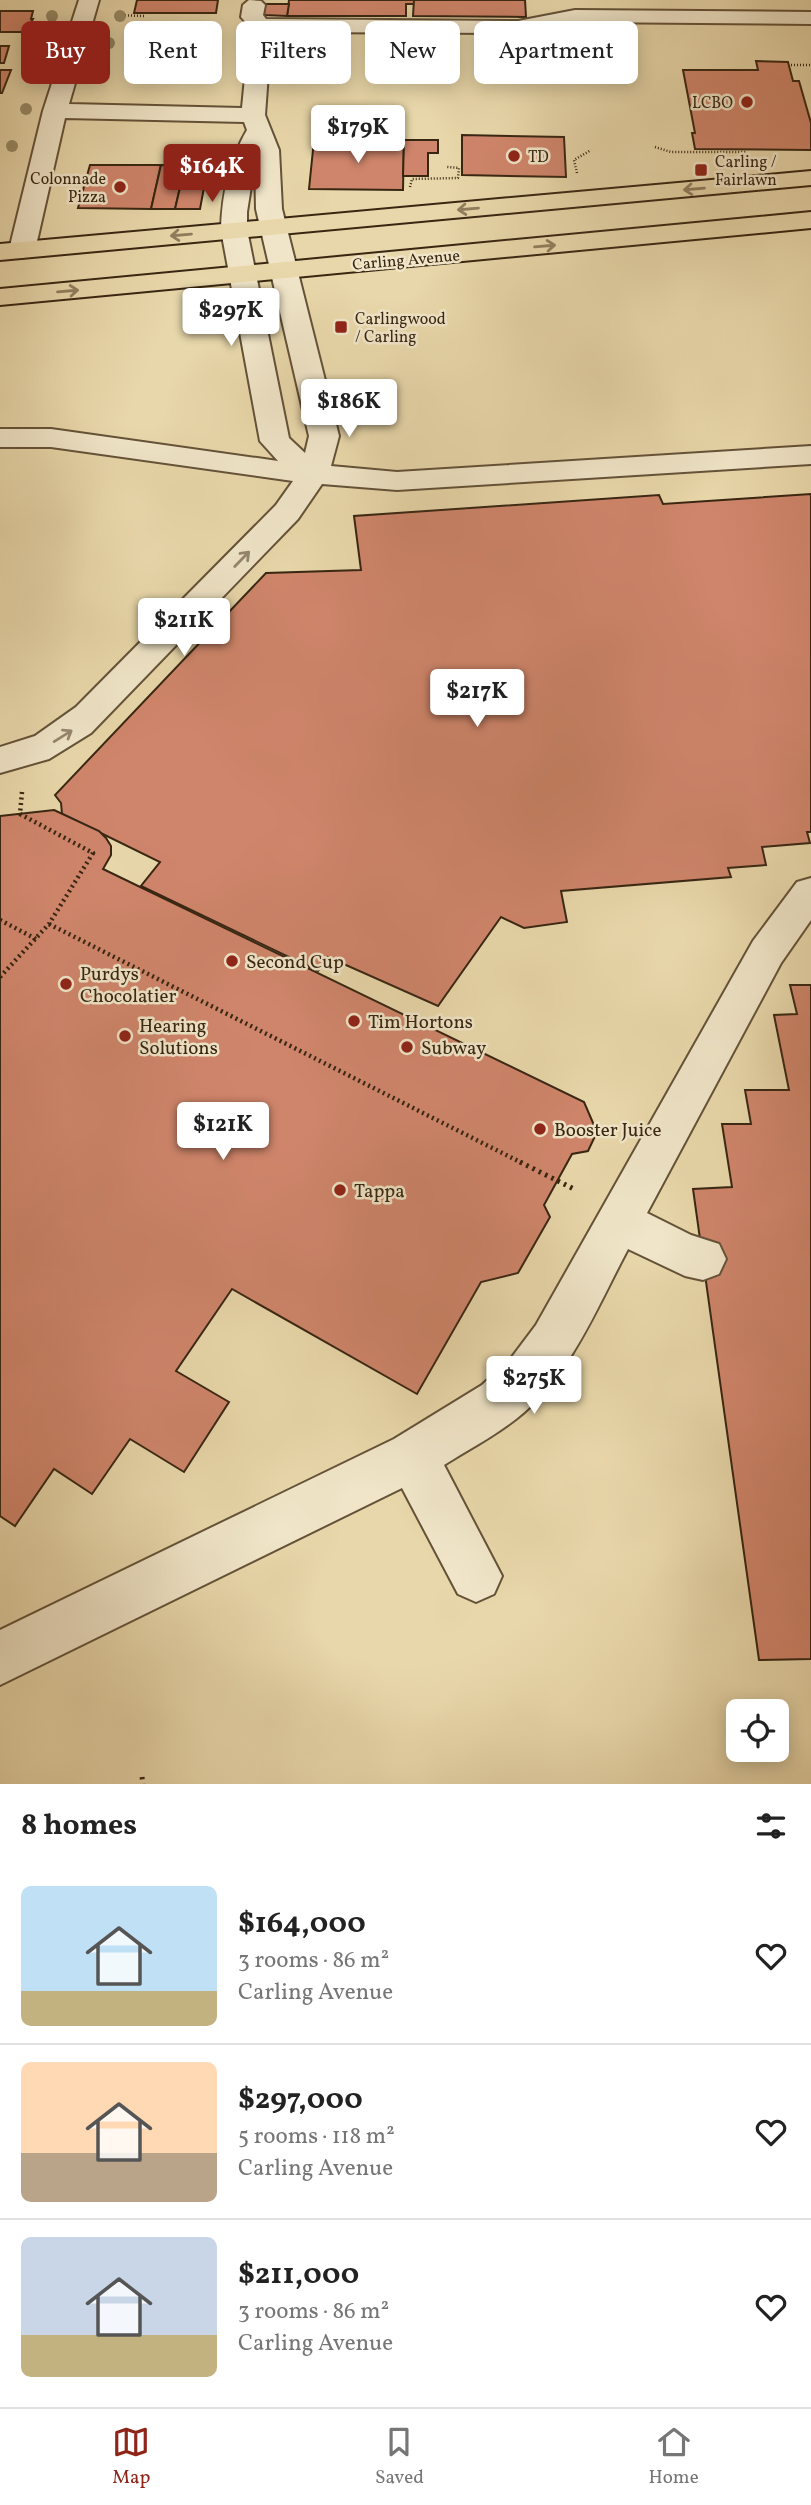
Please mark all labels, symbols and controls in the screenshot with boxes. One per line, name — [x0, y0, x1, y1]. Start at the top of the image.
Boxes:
chip: Buy — [21, 21, 110, 84]
chip: Rent — [124, 21, 222, 84]
chip: Filters — [236, 21, 351, 84]
chip: New — [365, 21, 460, 84]
chip: Apartment — [474, 21, 638, 84]
place label: LCBO — [692, 93, 733, 115]
marker: LCBO — [739, 94, 755, 110]
pin: $179K — [309, 106, 407, 165]
text: $179K — [327, 112, 389, 144]
pin: $164K — [163, 144, 261, 204]
place label: TD — [528, 147, 549, 169]
marker: TD — [506, 148, 522, 164]
text: $164K — [180, 151, 244, 183]
place label: Carling / Fairlawn — [715, 152, 777, 192]
marker: Carling / Fairlawn — [693, 162, 709, 178]
place label: Colonnade Pizza — [30, 169, 106, 209]
marker: Colonnade Pizza — [112, 179, 128, 195]
one-way arrow — [683, 183, 706, 196]
one-way arrow — [457, 203, 479, 216]
one-way arrow — [170, 229, 192, 242]
one-way arrow — [534, 239, 556, 252]
street label: Carling Avenue — [351, 245, 461, 277]
one-way arrow — [56, 284, 79, 297]
pin: $297K — [182, 288, 280, 348]
text: $297K — [198, 295, 264, 327]
place label: Carlingwood / Carling — [355, 309, 446, 349]
marker: Carlingwood / Carling — [333, 319, 349, 335]
pin: $186K — [300, 380, 398, 439]
text: $186K — [317, 386, 381, 418]
one-way arrow — [234, 551, 251, 568]
pin: $211K — [135, 598, 233, 658]
text: $211K — [154, 605, 214, 637]
pin: $217K — [428, 670, 526, 729]
text: $217K — [446, 676, 508, 708]
one-way arrow — [53, 728, 73, 742]
place label: Second Cup — [246, 950, 344, 976]
marker: Second Cup — [224, 953, 240, 969]
place label: Purdys Chocolatier — [80, 962, 177, 1010]
marker: Purdys Chocolatier — [58, 976, 74, 992]
place label: Tim Hortons — [368, 1010, 473, 1036]
marker: Tim Hortons — [346, 1013, 362, 1029]
place label: Hearing Solutions — [139, 1014, 218, 1062]
marker: Hearing Solutions — [117, 1028, 133, 1044]
place label: Subway — [421, 1036, 486, 1062]
marker: Subway — [399, 1039, 415, 1055]
pin: $121K — [174, 1102, 272, 1162]
text: $121K — [193, 1109, 253, 1141]
place label: Booster Juice — [554, 1118, 662, 1144]
marker: Booster Juice — [532, 1121, 548, 1137]
place label: Tappa — [354, 1179, 405, 1205]
marker: Tappa — [332, 1182, 348, 1198]
pin: $275K — [485, 1356, 583, 1416]
text: $275K — [502, 1363, 566, 1395]
map controls — [726, 1699, 789, 1762]
button: locate — [726, 1699, 789, 1762]
text: 8 homes — [21, 1805, 137, 1847]
icon: filters — [752, 1807, 790, 1845]
text: $164,000 — [238, 1903, 366, 1945]
icon: home — [77, 1914, 161, 1998]
icon: heart — [752, 1937, 790, 1975]
text: 3 rooms · 86 m² — [238, 1945, 389, 1977]
text: Carling Avenue — [238, 1977, 393, 2009]
text: $297,000 — [238, 2079, 363, 2121]
icon: home — [77, 2090, 161, 2174]
icon: heart — [752, 2113, 790, 2151]
text: 5 rooms · 118 m² — [238, 2121, 395, 2153]
text: Carling Avenue — [238, 2153, 393, 2185]
text: $211,000 — [238, 2254, 359, 2296]
icon: home — [77, 2265, 161, 2349]
icon: heart — [752, 2288, 790, 2326]
text: 3 rooms · 86 m² — [238, 2296, 389, 2328]
text: Carling Avenue — [238, 2328, 393, 2360]
tab: Map — [112, 2423, 150, 2491]
tab: Saved — [375, 2423, 424, 2491]
tab: Home — [648, 2423, 699, 2491]

